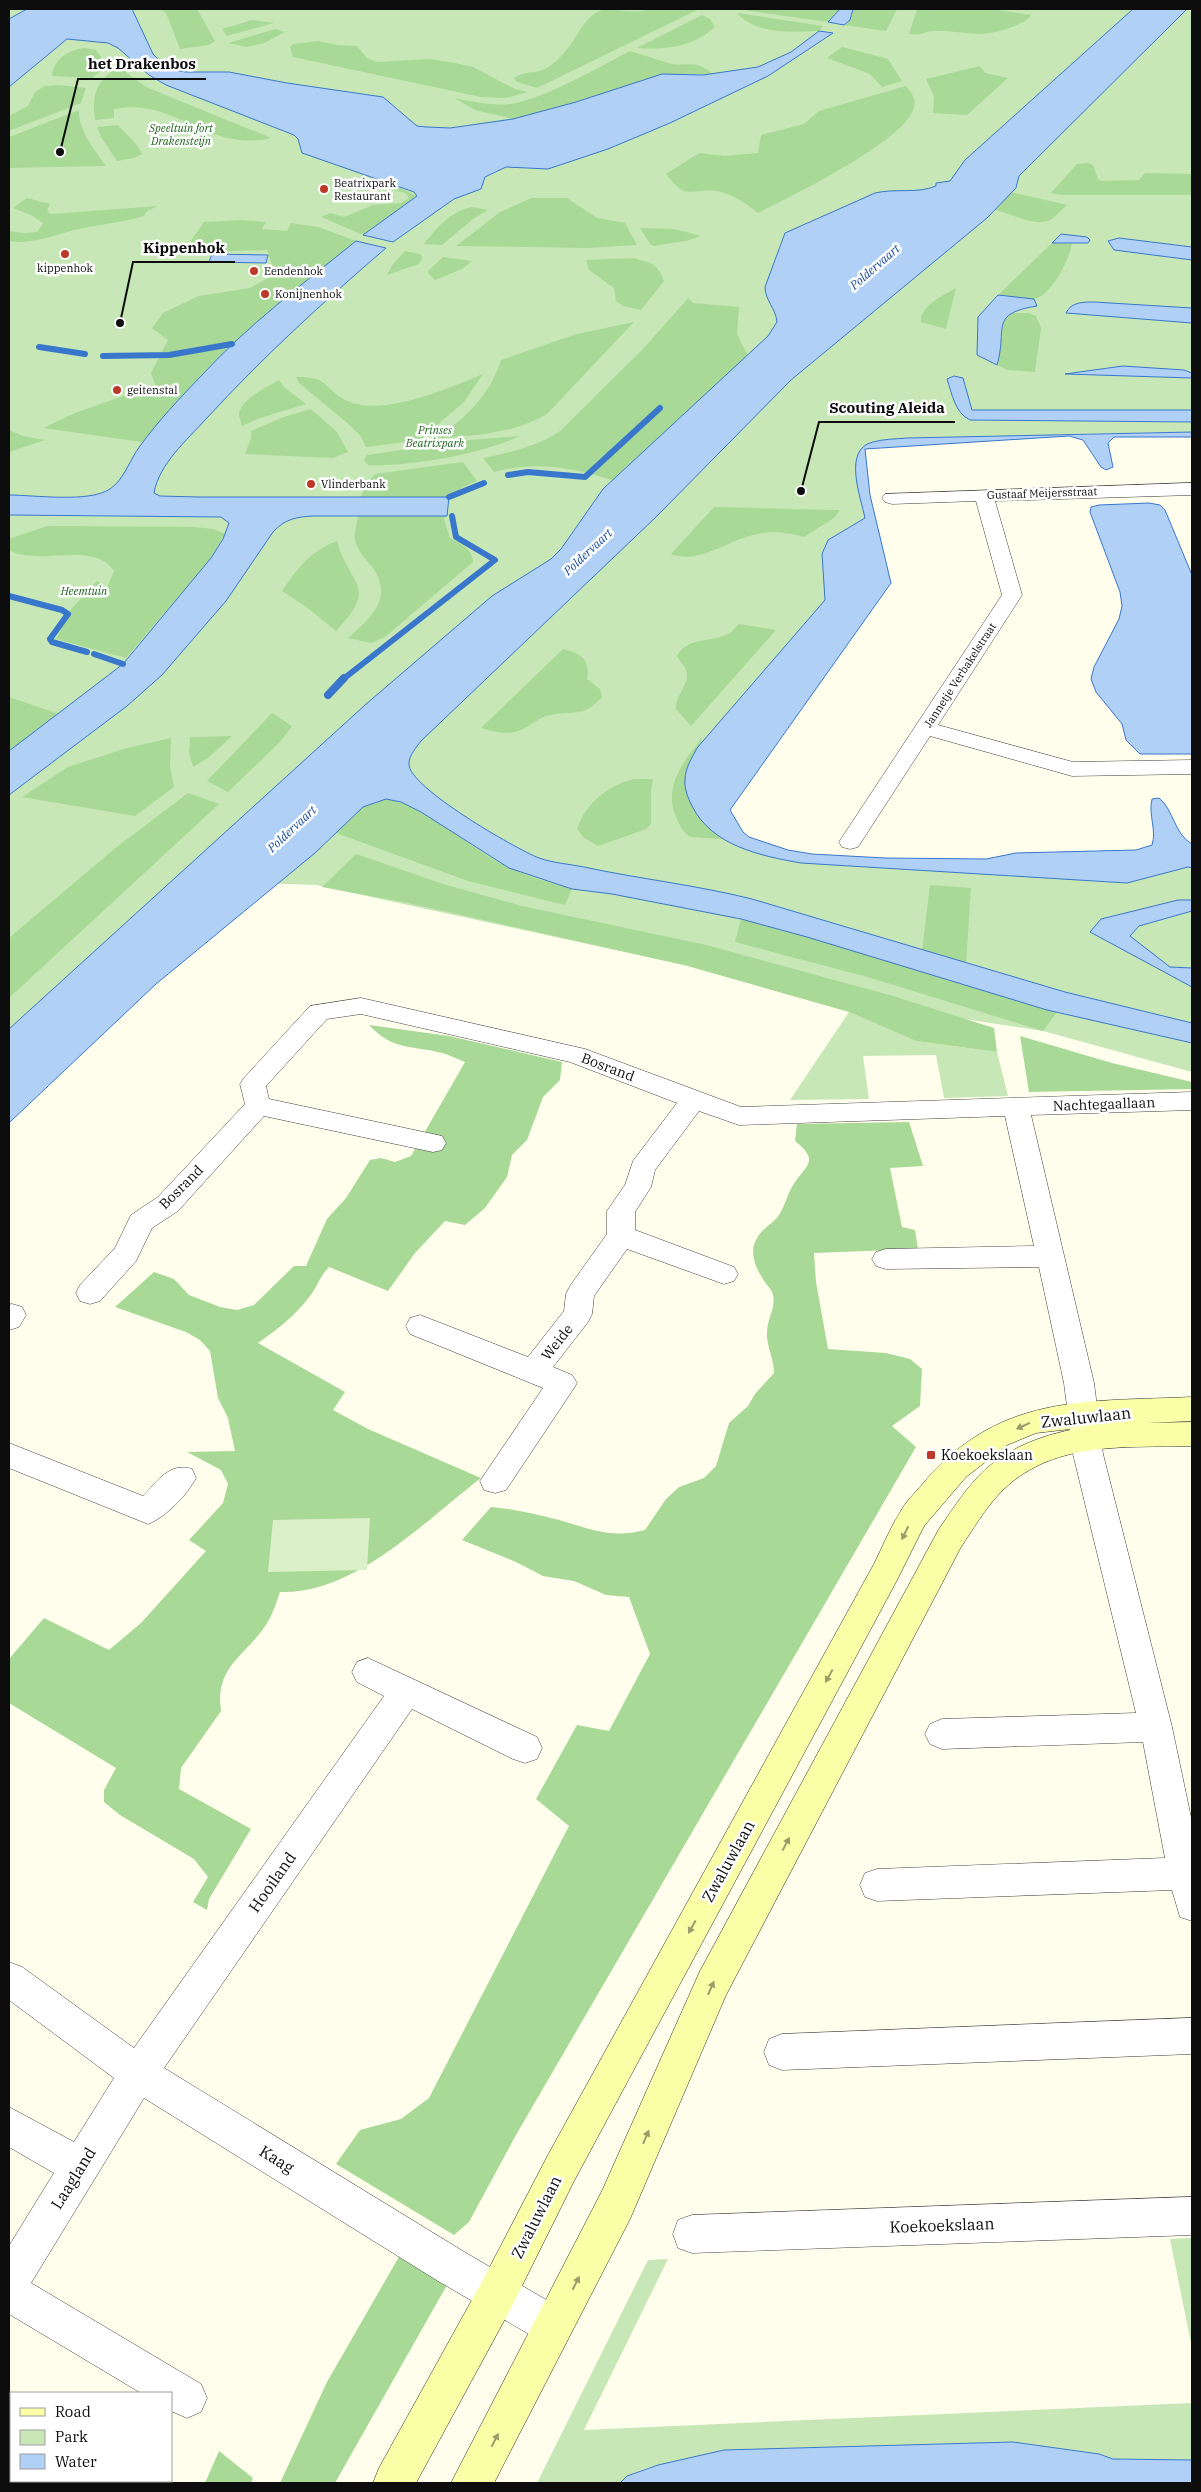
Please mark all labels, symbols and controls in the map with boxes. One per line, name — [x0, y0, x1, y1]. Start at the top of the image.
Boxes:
callout: het Drakenbos — [78, 49, 206, 79]
text: het Drakenbos — [88, 54, 196, 73]
park label: Speeltuin fort Drakensteijn — [148, 121, 214, 148]
place label: Beatrixpark Restaurant — [334, 176, 396, 203]
marker: Beatrixpark Restaurant — [318, 183, 330, 195]
callout: Kippenhok — [133, 232, 235, 262]
text: Kippenhok — [143, 238, 226, 257]
water label: Poldervaart — [846, 240, 903, 293]
marker: kippenhok — [59, 248, 71, 260]
place label: kippenhok — [37, 261, 94, 275]
place label: Eendenhok — [264, 264, 324, 278]
marker: Eendenhok — [248, 265, 260, 277]
place label: Konijnenhok — [275, 287, 343, 301]
marker: Konijnenhok — [259, 288, 271, 300]
place label: geitenstal — [127, 383, 178, 397]
marker: geitenstal — [111, 384, 123, 396]
callout: Scouting Aleida — [819, 392, 955, 422]
text: Scouting Aleida — [829, 398, 945, 417]
park label: Prinses Beatrixpark — [405, 423, 464, 450]
place label: Vlinderbank — [321, 477, 386, 491]
marker: Vlinderbank — [305, 478, 317, 490]
street label: Gustaaf Meijersstraat — [987, 484, 1098, 502]
water label: Poldervaart — [559, 525, 616, 579]
park label: Heemtuin — [60, 584, 108, 598]
street label: Jannetje Verbakelstraat — [921, 620, 999, 730]
water label: Poldervaart — [263, 802, 320, 856]
street label: Bosrand — [579, 1049, 638, 1086]
street label: Nachtegaallaan — [1053, 1093, 1156, 1115]
street label: Bosrand — [155, 1161, 207, 1213]
street label: Weide — [537, 1320, 577, 1364]
street label: Zwaluwlaan — [1040, 1402, 1132, 1432]
one-way arrow — [1016, 1422, 1030, 1430]
place label: Koekoekslaan — [941, 1446, 1033, 1464]
marker: Koekoekslaan — [925, 1449, 937, 1461]
one-way arrow — [901, 1526, 909, 1540]
one-way arrow — [825, 1669, 833, 1684]
street label: Zwaluwlaan — [697, 1817, 759, 1905]
one-way arrow — [782, 1837, 791, 1851]
street label: Hooiland — [244, 1848, 300, 1916]
one-way arrow — [688, 1920, 697, 1933]
one-way arrow — [707, 1981, 715, 1995]
one-way arrow — [642, 2129, 650, 2144]
street label: Kaag — [256, 2141, 298, 2177]
street label: Laagland — [46, 2143, 100, 2213]
street label: Zwaluwlaan — [507, 2172, 565, 2262]
street label: Koekoekslaan — [889, 2213, 995, 2237]
one-way arrow — [572, 2276, 580, 2290]
legend — [10, 2392, 172, 2482]
text: Road — [55, 2402, 91, 2421]
text: Park — [55, 2427, 88, 2446]
one-way arrow — [491, 2433, 499, 2447]
text: Water — [55, 2452, 97, 2471]

